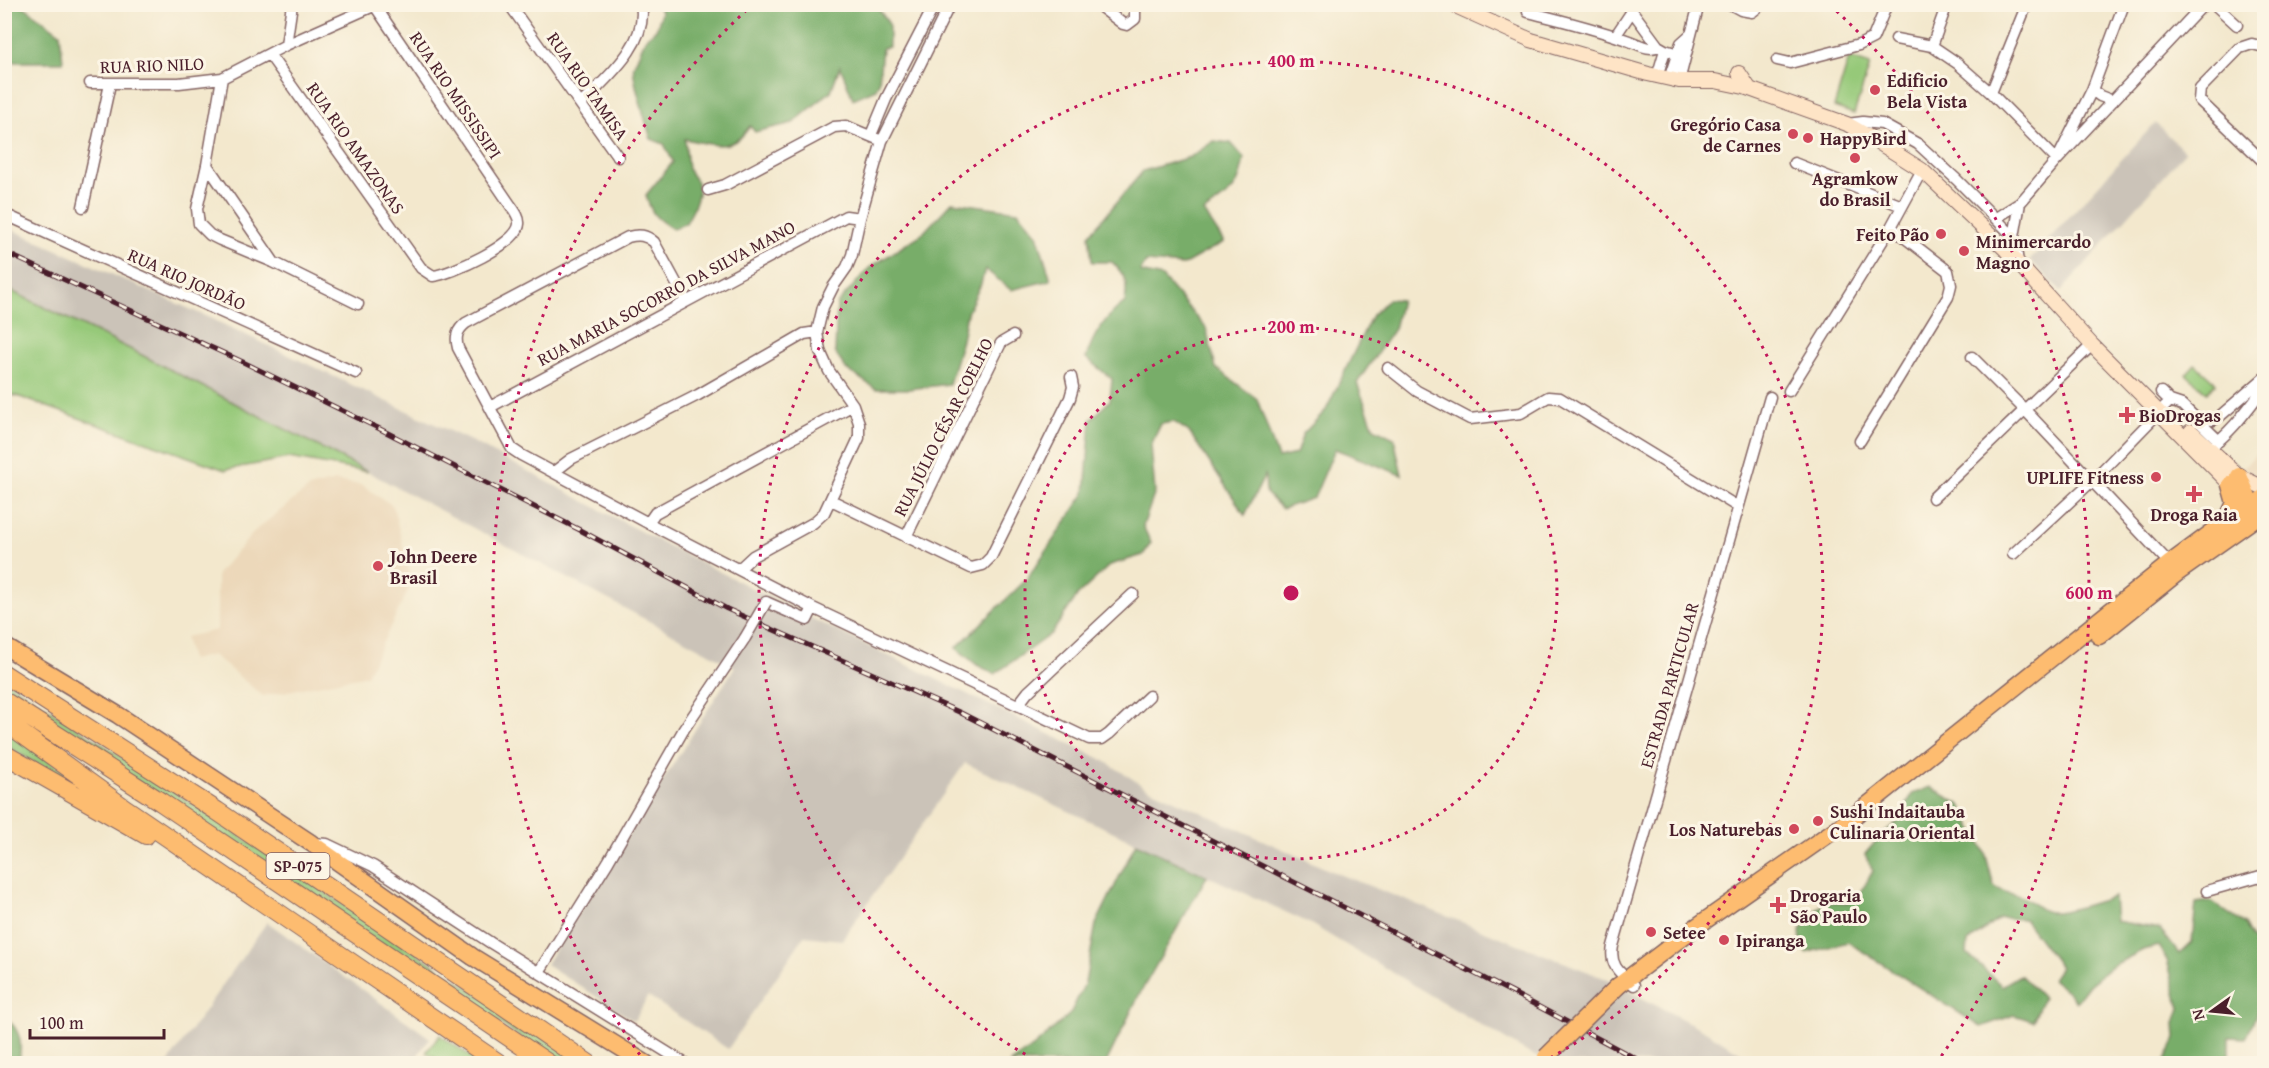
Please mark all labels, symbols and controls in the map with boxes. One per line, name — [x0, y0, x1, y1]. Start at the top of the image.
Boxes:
street label: RUA RIO MISSISSIPI — [403, 26, 509, 164]
street label: RUA RIO TAMISA — [541, 26, 636, 146]
text: 400 m — [1267, 47, 1315, 74]
street label: RUA RIO NILO — [100, 50, 205, 80]
place label: Edificio Bela Vista — [1887, 67, 1968, 115]
street label: RUA RIO AMAZONAS — [300, 77, 412, 220]
marker: Edificio Bela Vista — [1868, 83, 1882, 97]
place label: Gregório Casa de Carnes — [1670, 111, 1782, 159]
place label: HappyBird — [1820, 125, 1907, 152]
marker: Gregório Casa de Carnes — [1786, 127, 1800, 141]
marker: HappyBird — [1801, 131, 1815, 145]
marker: Agramkow do Brasil — [1848, 151, 1862, 165]
place label: Agramkow do Brasil — [1812, 165, 1898, 213]
street label: RUA MARIA SOCORRO DA SILVA MANO — [532, 213, 800, 373]
place label: Feito Pão — [1856, 221, 1929, 248]
marker: Feito Pão — [1934, 227, 1948, 241]
place label: Minimercardo Magno — [1976, 228, 2091, 276]
street label: RUA RIO JORDÃO — [124, 241, 250, 317]
marker: Minimercardo Magno — [1957, 244, 1971, 258]
text: 200 m — [1267, 313, 1315, 340]
street label: RUA JÚLIO CÉSAR COELHO — [886, 333, 1000, 521]
place label: BioDrogas — [2139, 402, 2221, 429]
marker: BioDrogas — [2120, 408, 2134, 422]
place label: UPLIFE Fitness — [2026, 464, 2144, 491]
marker: UPLIFE Fitness — [2149, 470, 2163, 484]
marker: Droga Raia — [2187, 487, 2201, 501]
place label: Droga Raia — [2150, 501, 2238, 528]
place label: John Deere Brasil — [387, 543, 477, 591]
marker: John Deere Brasil — [371, 559, 385, 573]
text: 600 m — [2065, 579, 2113, 606]
centre of rings — [1281, 583, 1301, 603]
street label: ESTRADA PARTICULAR — [1632, 598, 1706, 771]
place label: Sushi Indaitauba Culinaria Oriental — [1830, 798, 1975, 846]
marker: Sushi Indaitauba Culinaria Oriental — [1811, 814, 1825, 828]
place label: Los Naturebas — [1669, 816, 1782, 843]
marker: Los Naturebas — [1787, 822, 1801, 836]
road number: SP-075 — [266, 853, 330, 879]
place label: Drogaria São Paulo — [1790, 882, 1868, 930]
marker: Drogaria São Paulo — [1771, 898, 1785, 912]
place label: Setee — [1663, 919, 1706, 946]
marker: Setee — [1644, 925, 1658, 939]
place label: Ipiranga — [1736, 927, 1805, 954]
marker: Ipiranga — [1717, 933, 1731, 947]
north arrow — [2182, 981, 2242, 1041]
scale bar — [30, 1002, 164, 1040]
text: N — [2184, 1006, 2210, 1023]
text: 100 m — [39, 1009, 84, 1036]

